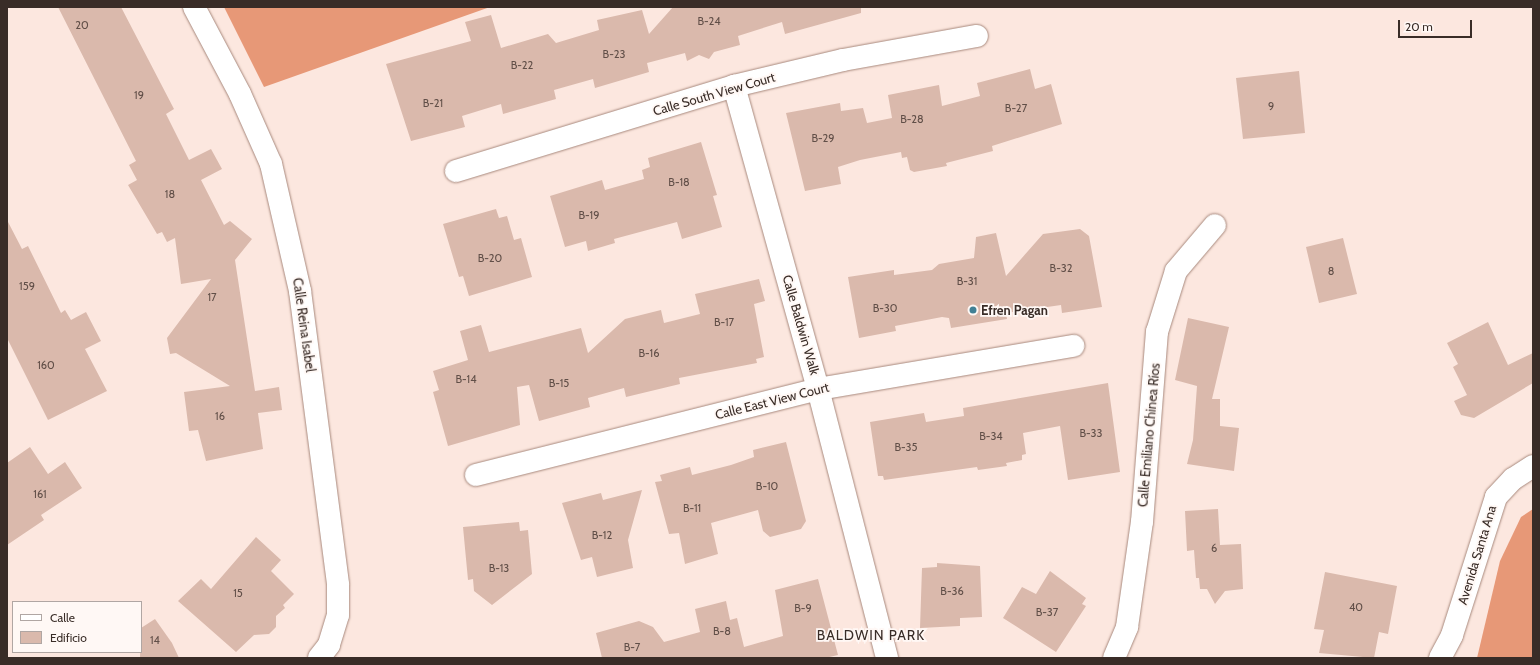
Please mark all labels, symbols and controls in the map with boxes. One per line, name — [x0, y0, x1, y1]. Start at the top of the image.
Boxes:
scale bar — [1400, 12, 1474, 38]
house number: B-24 — [697, 14, 721, 28]
house number: 20 — [75, 18, 89, 32]
text: 20 m — [1405, 19, 1433, 34]
house number: B-23 — [603, 47, 625, 61]
house number: B-22 — [511, 58, 533, 72]
street label: Calle South View Court — [651, 69, 777, 119]
house number: 19 — [134, 88, 144, 102]
house number: B-21 — [423, 96, 443, 110]
house number: 9 — [1268, 99, 1274, 113]
house number: B-27 — [1005, 101, 1027, 115]
house number: B-28 — [900, 112, 924, 126]
house number: B-29 — [811, 131, 835, 145]
house number: B-18 — [668, 175, 690, 189]
house number: 18 — [165, 187, 175, 201]
house number: B-19 — [579, 208, 599, 222]
house number: B-20 — [478, 251, 502, 265]
house number: B-32 — [1050, 261, 1072, 275]
house number: 8 — [1328, 264, 1334, 278]
street label: Calle Baldwin Walk — [779, 273, 823, 377]
house number: B-31 — [957, 274, 977, 288]
street label: Calle Reina Isabel — [290, 277, 318, 373]
house number: 159 — [19, 279, 35, 293]
house number: 17 — [207, 290, 217, 304]
house number: B-30 — [873, 301, 897, 315]
place label: Efren Pagan — [981, 302, 1048, 318]
marker: Efren Pagan — [968, 305, 978, 315]
house number: B-17 — [714, 315, 734, 329]
house number: B-16 — [639, 346, 659, 360]
house number: 160 — [37, 358, 55, 372]
street label: Calle Emiliano Chinea Ríos — [1135, 362, 1163, 508]
house number: B-14 — [455, 372, 477, 386]
house number: B-15 — [549, 376, 569, 390]
street label: Calle East View Court — [714, 379, 830, 423]
house number: 16 — [215, 409, 225, 423]
house number: B-33 — [1080, 426, 1102, 440]
house number: B-34 — [979, 429, 1003, 443]
house number: B-35 — [895, 440, 917, 454]
house number: B-10 — [756, 479, 778, 493]
house number: 161 — [33, 487, 47, 501]
house number: B-11 — [683, 501, 701, 515]
street label: Avenida Santa Ana — [1454, 503, 1500, 607]
house number: B-12 — [592, 528, 612, 542]
house number: 6 — [1211, 541, 1217, 555]
house number: B-13 — [489, 561, 509, 575]
house number: B-36 — [940, 584, 964, 598]
house number: 15 — [233, 586, 243, 600]
house number: 40 — [1349, 600, 1363, 614]
legend — [12, 601, 142, 653]
house number: B-9 — [794, 601, 812, 615]
house number: B-37 — [1036, 605, 1058, 619]
text: Calle — [50, 610, 75, 625]
house number: B-8 — [713, 624, 731, 638]
district label: BALDWIN PARK — [817, 627, 925, 643]
text: Edificio — [50, 630, 87, 645]
house number: 14 — [150, 633, 160, 647]
house number: B-7 — [624, 640, 640, 654]

